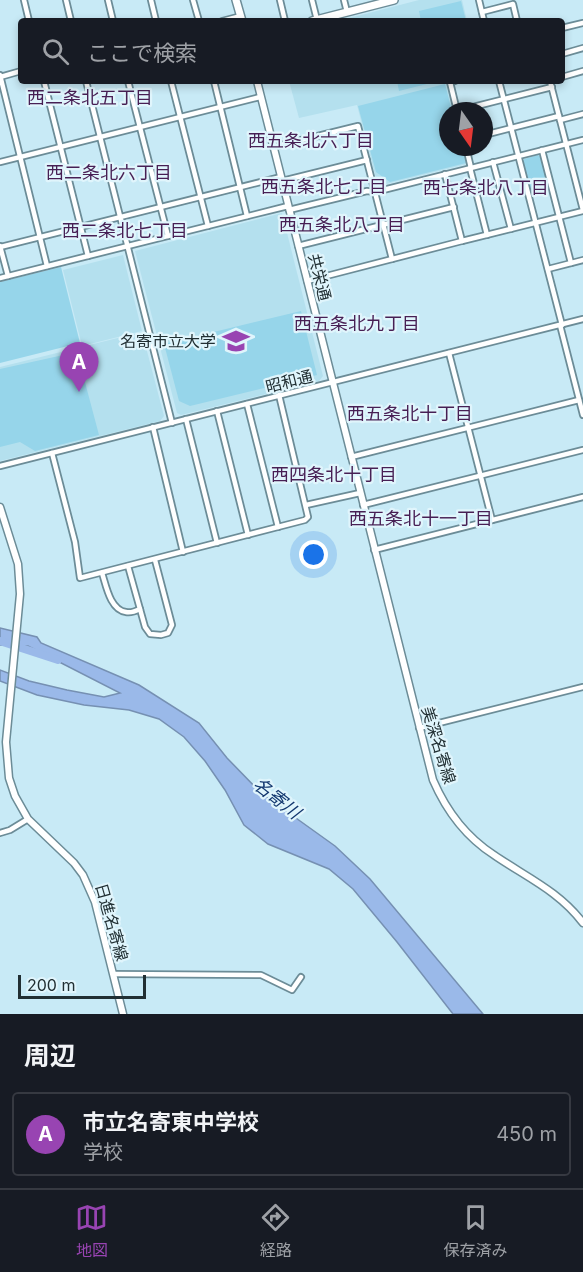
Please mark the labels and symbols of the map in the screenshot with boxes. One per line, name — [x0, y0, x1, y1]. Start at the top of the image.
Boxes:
district label: 西二条北五丁目 — [27, 87, 153, 108]
north arrow — [439, 102, 493, 156]
district label: 西五条北六丁目 — [248, 130, 374, 151]
district label: 西二条北六丁目 — [46, 162, 172, 183]
district label: 西五条北七丁目 — [261, 176, 387, 197]
district label: 西七条北八丁目 — [423, 177, 549, 198]
district label: 西五条北八丁目 — [279, 214, 405, 235]
district label: 西二条北七丁目 — [62, 220, 188, 241]
street label: 共栄通 — [304, 251, 336, 303]
district label: 西五条北九丁目 — [294, 313, 420, 334]
school or university icon: 名寄市立大学 — [221, 326, 251, 356]
place label: 名寄市立大学 — [120, 331, 216, 351]
pin: A — [60, 342, 98, 392]
street label: 昭和通 — [263, 365, 315, 397]
district label: 西五条北十丁目 — [347, 403, 473, 424]
district label: 西四条北十丁目 — [271, 464, 397, 485]
district label: 西五条北十一丁目 — [349, 508, 493, 529]
your location — [299, 540, 328, 569]
street label: 美深名寄線 — [418, 704, 460, 786]
water label: 名寄川 — [249, 773, 306, 824]
street label: 日進名寄線 — [91, 881, 133, 963]
scale bar — [18, 972, 146, 1000]

